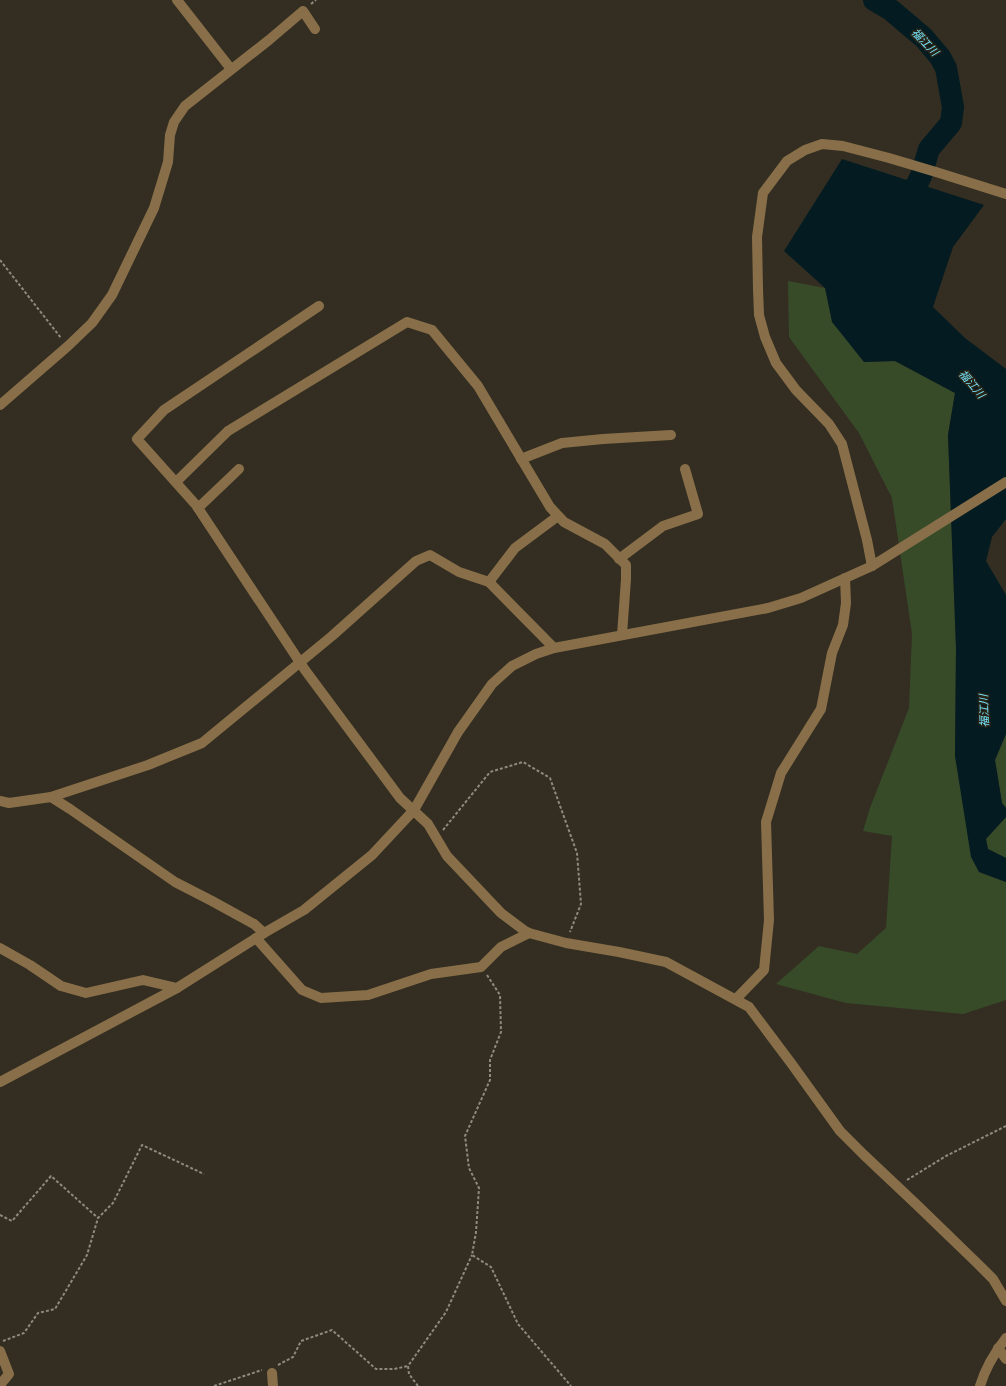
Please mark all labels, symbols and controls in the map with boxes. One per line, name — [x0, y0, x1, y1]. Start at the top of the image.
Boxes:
water label: 福江川 — [909, 25, 942, 59]
water label: 福江川 — [956, 367, 989, 402]
water label: 福江川 — [976, 693, 992, 728]

